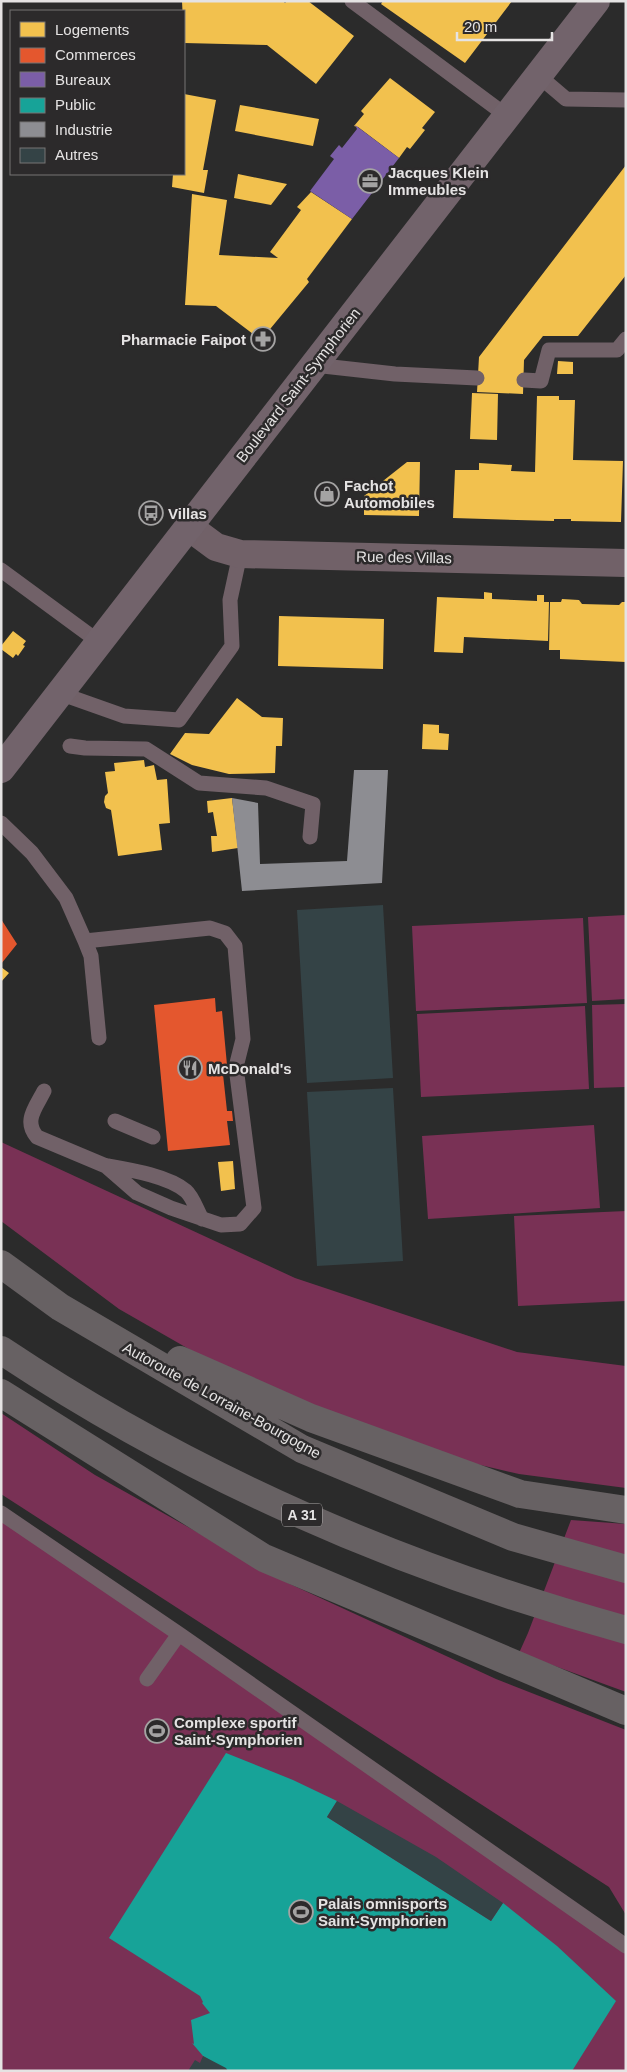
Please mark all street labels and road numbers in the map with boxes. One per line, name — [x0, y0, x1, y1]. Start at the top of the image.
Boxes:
street label: Boulevard Saint-Symphorien — [233, 305, 363, 465]
street label: Rue des Villas — [356, 548, 452, 566]
street label: Autoroute de Lorraine-Bourgogne — [120, 1338, 324, 1462]
road number: A 31 — [282, 1504, 322, 1526]

